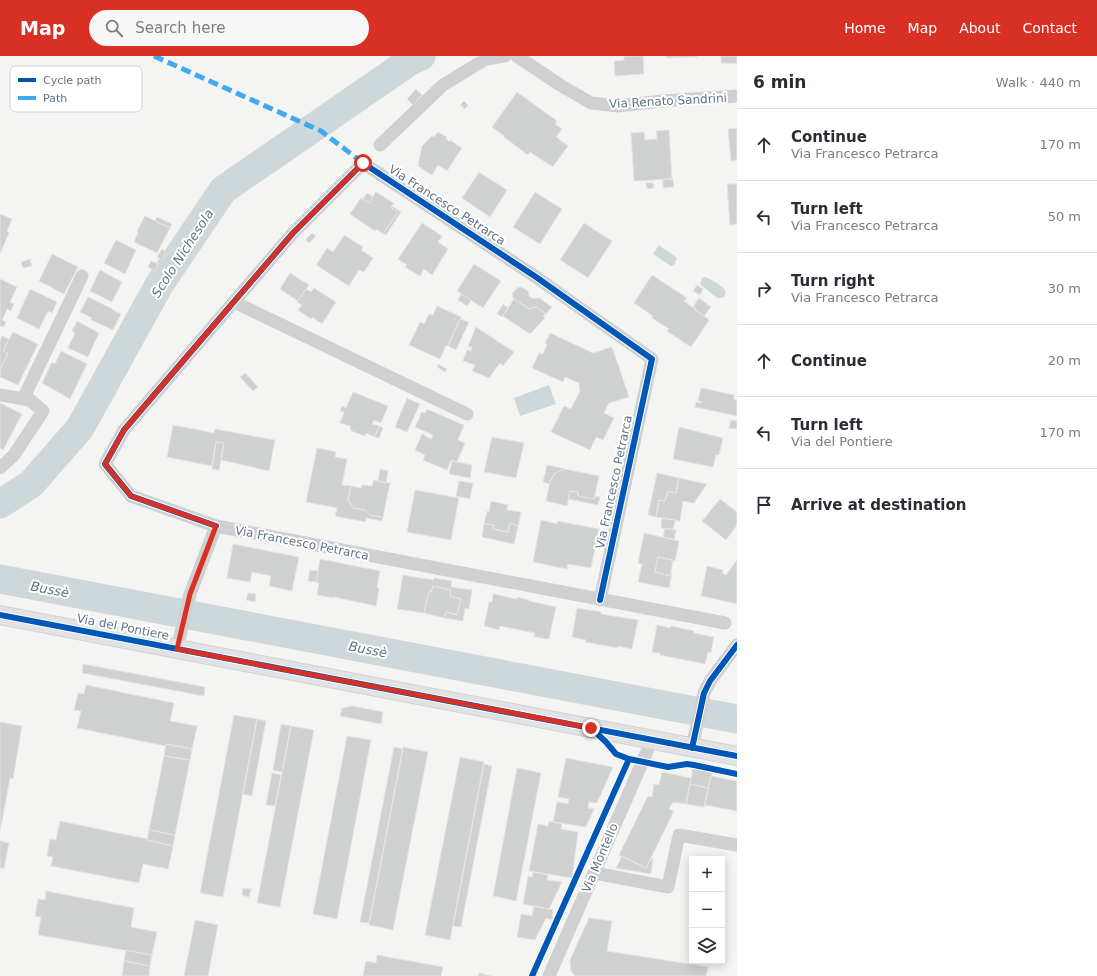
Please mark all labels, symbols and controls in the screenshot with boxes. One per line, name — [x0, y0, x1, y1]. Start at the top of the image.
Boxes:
search box — [89, 10, 369, 46]
text: Map — [20, 17, 65, 39]
icon: search — [103, 17, 125, 39]
text: Search here — [135, 19, 225, 37]
text: Home — [844, 20, 886, 36]
text: Map — [908, 20, 937, 36]
text: About — [959, 20, 1001, 36]
text: Contact — [1023, 20, 1077, 36]
legend — [10, 66, 142, 112]
text: 6 min — [753, 72, 806, 92]
text: Cycle path — [43, 74, 102, 87]
text: Walk · 440 m — [996, 75, 1081, 90]
street label: Via Renato Sandrini — [609, 91, 727, 111]
text: Path — [43, 92, 67, 105]
text: Continue — [791, 128, 867, 146]
icon: ahead — [753, 134, 775, 156]
text: 170 m — [1039, 137, 1081, 152]
text: Via Francesco Petrarca — [791, 146, 939, 161]
route start — [354, 154, 372, 172]
street label: Via Francesco Petrarca — [386, 162, 508, 248]
text: Turn left — [791, 200, 863, 218]
water label: Scolo Nichesola — [148, 206, 217, 300]
icon: left — [753, 206, 775, 228]
text: 50 m — [1048, 209, 1081, 224]
text: Via Francesco Petrarca — [791, 218, 939, 233]
text: Turn right — [791, 272, 875, 290]
icon: right — [753, 278, 775, 300]
text: 30 m — [1048, 281, 1081, 296]
text: Via Francesco Petrarca — [791, 290, 939, 305]
icon: ahead — [753, 350, 775, 372]
text: Continue — [791, 352, 867, 370]
text: 20 m — [1048, 353, 1081, 368]
street label: Via Francesco Petrarca — [593, 414, 635, 550]
text: Turn left — [791, 416, 863, 434]
icon: left — [753, 422, 775, 444]
text: 170 m — [1039, 425, 1081, 440]
text: Via del Pontiere — [791, 434, 893, 449]
icon: arrive — [753, 494, 775, 516]
text: Arrive at destination — [791, 496, 966, 514]
street label: Via Francesco Petrarca — [234, 523, 370, 563]
water label: Bussè — [29, 578, 70, 601]
street label: Via del Pontiere — [76, 611, 170, 643]
water label: Bussè — [347, 638, 388, 661]
route end — [582, 719, 600, 737]
street label: Via Montello — [579, 821, 621, 895]
map controls — [689, 856, 725, 964]
button: + — [689, 856, 725, 892]
button: − — [689, 892, 725, 928]
button: layers — [689, 928, 725, 964]

